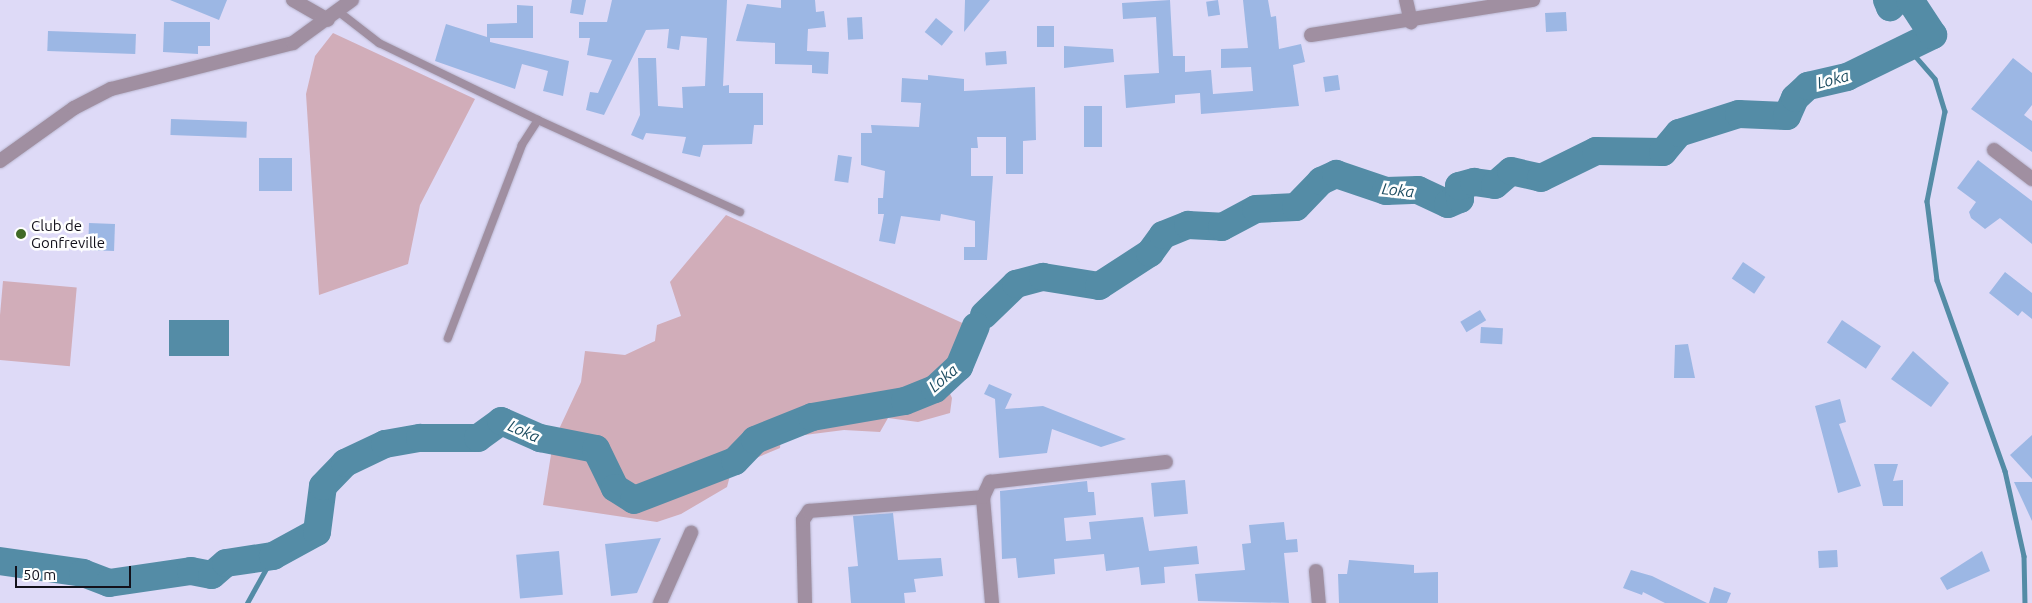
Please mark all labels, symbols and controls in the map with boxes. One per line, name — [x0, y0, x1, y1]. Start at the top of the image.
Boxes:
water label: Loka — [1815, 66, 1851, 92]
water label: Loka — [1381, 179, 1415, 201]
place label: Club de Gonfreville — [31, 216, 105, 251]
marker: Club de Gonfreville — [15, 228, 27, 240]
water label: Loka — [924, 360, 962, 396]
water label: Loka — [505, 416, 543, 446]
scale bar — [18, 556, 134, 588]
text: 50 m — [23, 566, 56, 583]

